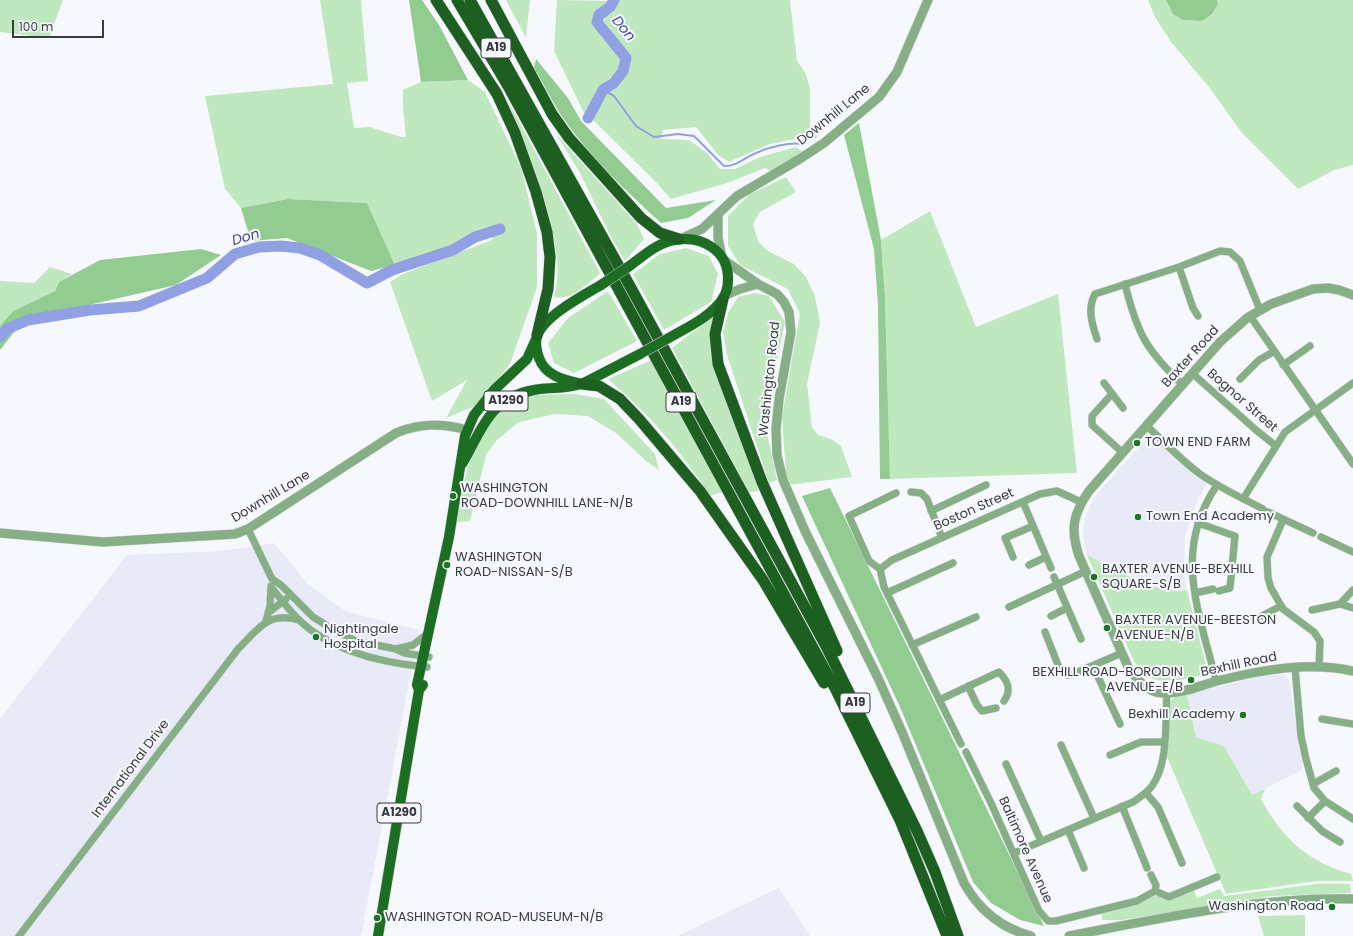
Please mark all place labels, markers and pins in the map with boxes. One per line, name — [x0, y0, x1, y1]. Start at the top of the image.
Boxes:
place label: TOWN END FARM — [1145, 435, 1250, 451]
marker: TOWN END FARM — [1132, 438, 1142, 448]
place label: WASHINGTON ROAD-DOWNHILL LANE-N/B — [461, 481, 633, 512]
marker: WASHINGTON ROAD-DOWNHILL LANE-N/B — [448, 491, 458, 501]
place label: Town End Academy — [1146, 509, 1274, 525]
marker: Town End Academy — [1133, 512, 1143, 522]
place label: WASHINGTON ROAD-NISSAN-S/B — [455, 550, 573, 581]
marker: WASHINGTON ROAD-NISSAN-S/B — [442, 560, 452, 570]
place label: BAXTER AVENUE-BEXHILL SQUARE-S/B — [1102, 562, 1254, 593]
marker: BAXTER AVENUE-BEXHILL SQUARE-S/B — [1089, 572, 1099, 582]
place label: BAXTER AVENUE-BEESTON AVENUE-N/B — [1115, 613, 1276, 644]
place label: Nightingale Hospital — [324, 622, 399, 653]
marker: BAXTER AVENUE-BEESTON AVENUE-N/B — [1102, 623, 1112, 633]
marker: Nightingale Hospital — [311, 632, 321, 642]
place label: BEXHILL ROAD-BORODIN AVENUE-E/B — [1032, 665, 1183, 696]
marker: BEXHILL ROAD-BORODIN AVENUE-E/B — [1186, 675, 1196, 685]
place label: Bexhill Academy — [1128, 707, 1235, 723]
marker: Bexhill Academy — [1238, 710, 1248, 720]
place label: Washington Road — [1208, 899, 1324, 915]
marker: Washington Road — [1327, 902, 1337, 912]
place label: WASHINGTON ROAD-MUSEUM-N/B — [385, 910, 603, 926]
marker: WASHINGTON ROAD-MUSEUM-N/B — [372, 913, 382, 923]

